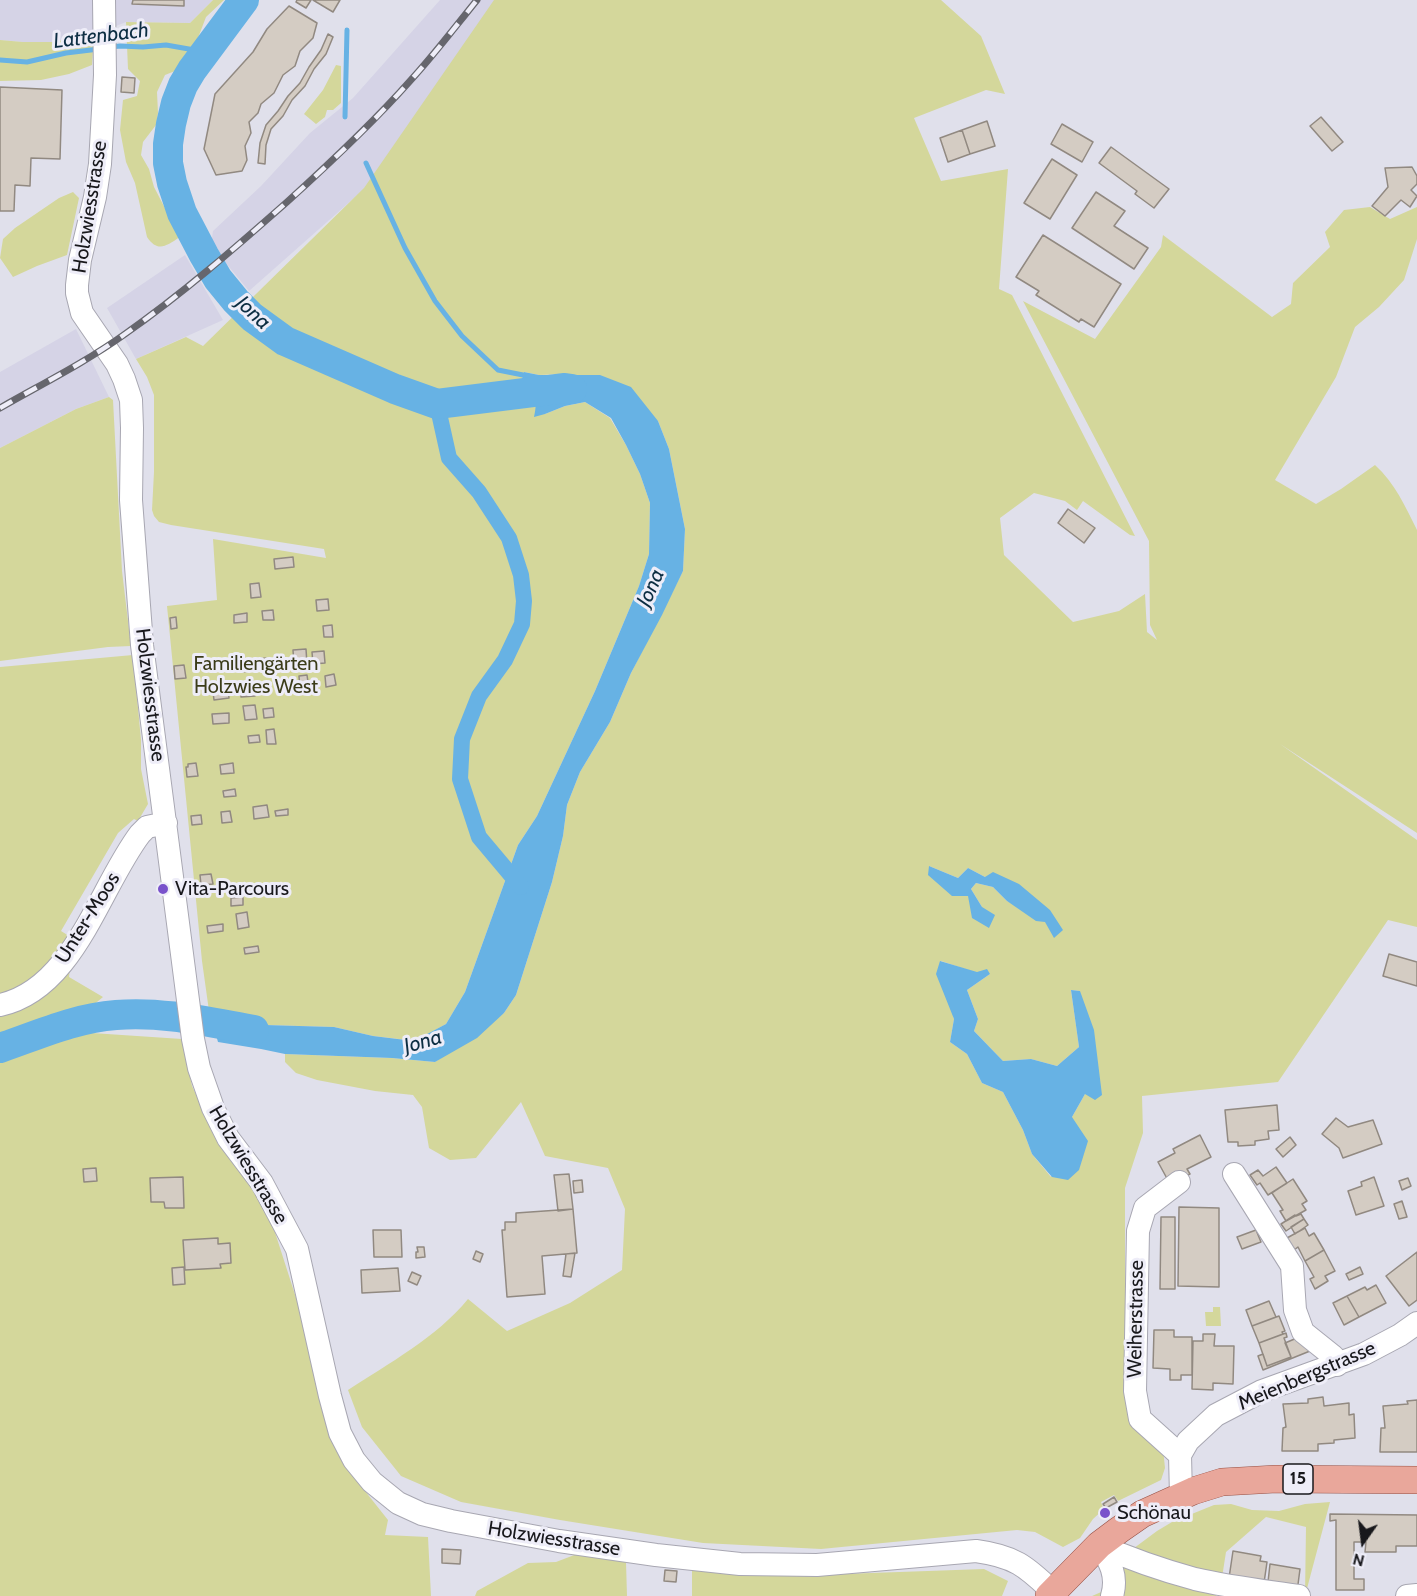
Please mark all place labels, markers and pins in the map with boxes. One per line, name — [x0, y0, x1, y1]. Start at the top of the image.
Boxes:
place label: Vita-Parcours — [175, 877, 289, 901]
marker: Vita-Parcours — [156, 882, 170, 896]
place label: Schönau — [1117, 1501, 1191, 1525]
marker: Schönau — [1098, 1506, 1112, 1520]

